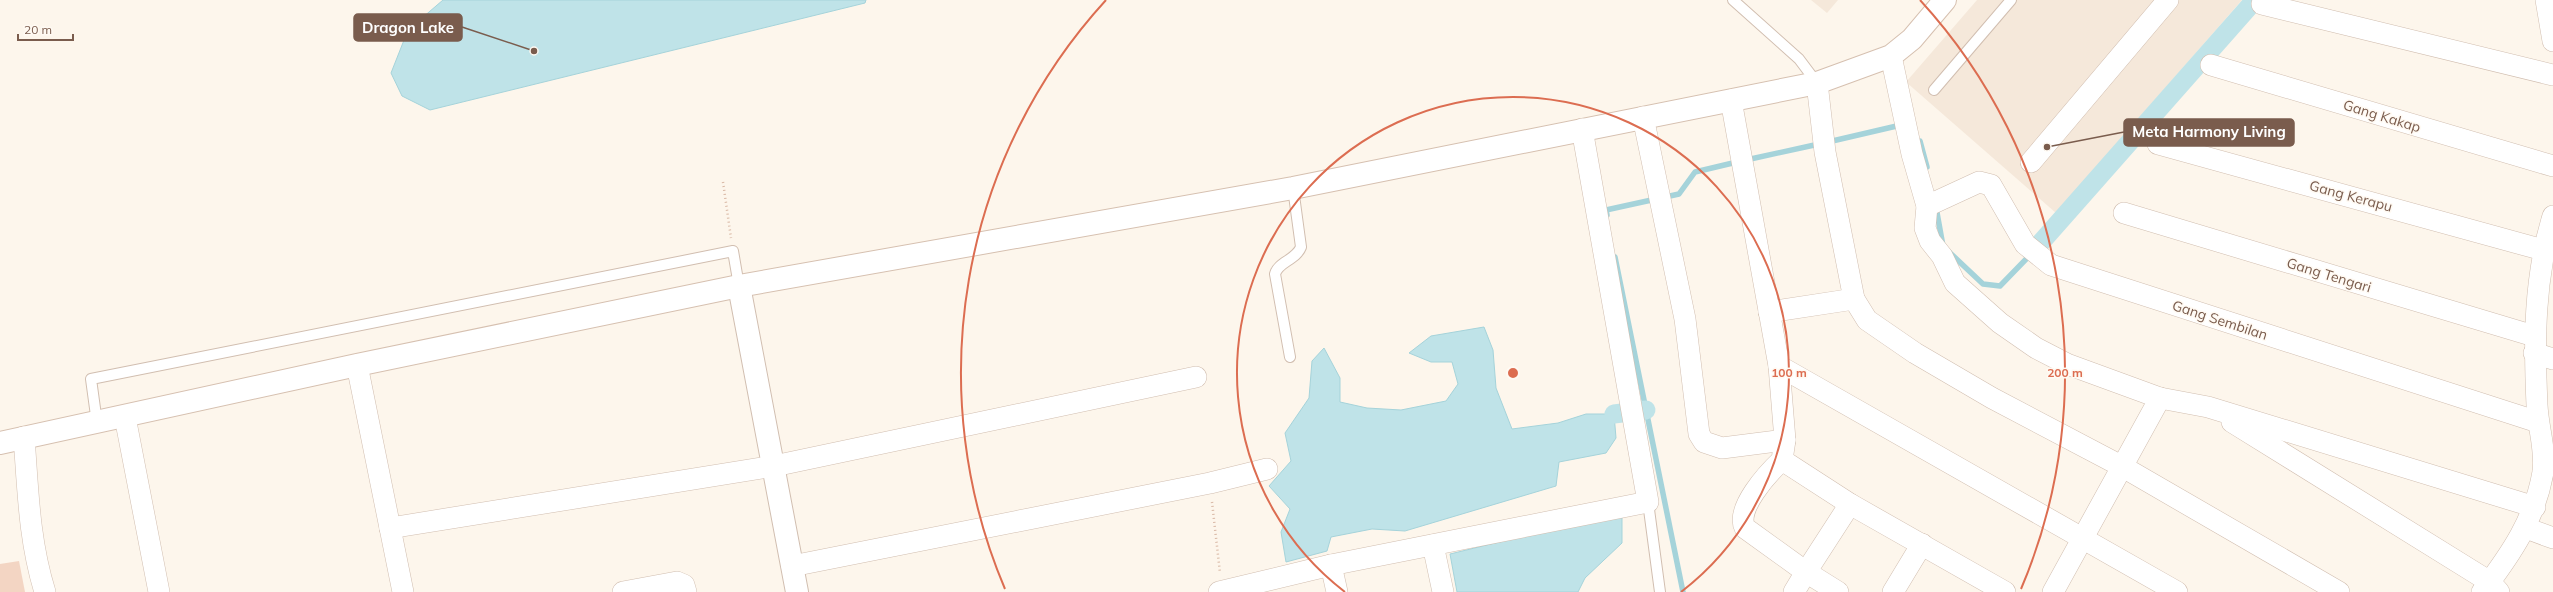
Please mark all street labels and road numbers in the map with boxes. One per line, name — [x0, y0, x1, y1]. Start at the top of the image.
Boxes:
street label: Gang Kakap — [2341, 96, 2423, 136]
street label: Gang Kerapu — [2308, 176, 2394, 216]
street label: Gang Tengari — [2285, 254, 2373, 296]
street label: Gang Sembilan — [2170, 296, 2270, 344]

